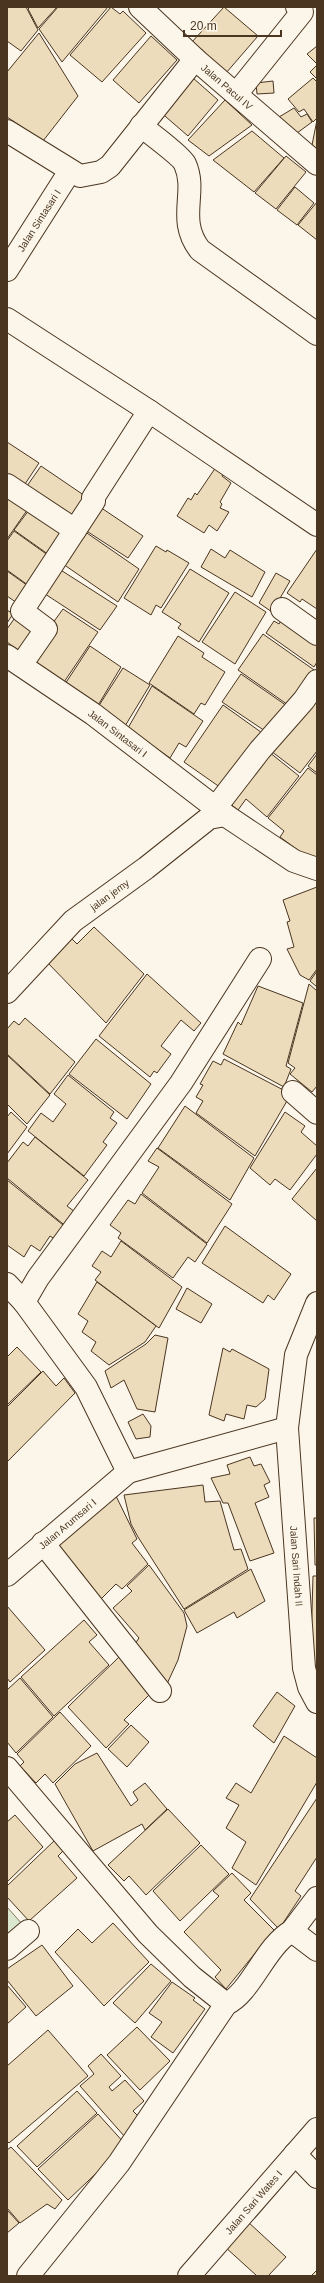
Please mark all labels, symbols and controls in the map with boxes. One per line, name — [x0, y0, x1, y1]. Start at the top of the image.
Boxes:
scale bar — [184, 12, 281, 38]
text: 20 m — [190, 19, 217, 33]
street label: Jalan Pacul IV — [199, 62, 255, 112]
street label: Jalan Sintasari I — [15, 187, 63, 253]
street label: Jalan Sintasari I — [86, 707, 149, 759]
street label: jalan jemy — [87, 877, 131, 913]
street label: Jalan Arumsari I — [37, 1497, 98, 1552]
street label: Jalan Sari Indah II — [288, 1525, 305, 1607]
street label: Jalan Sari Wates I — [223, 2168, 284, 2237]

